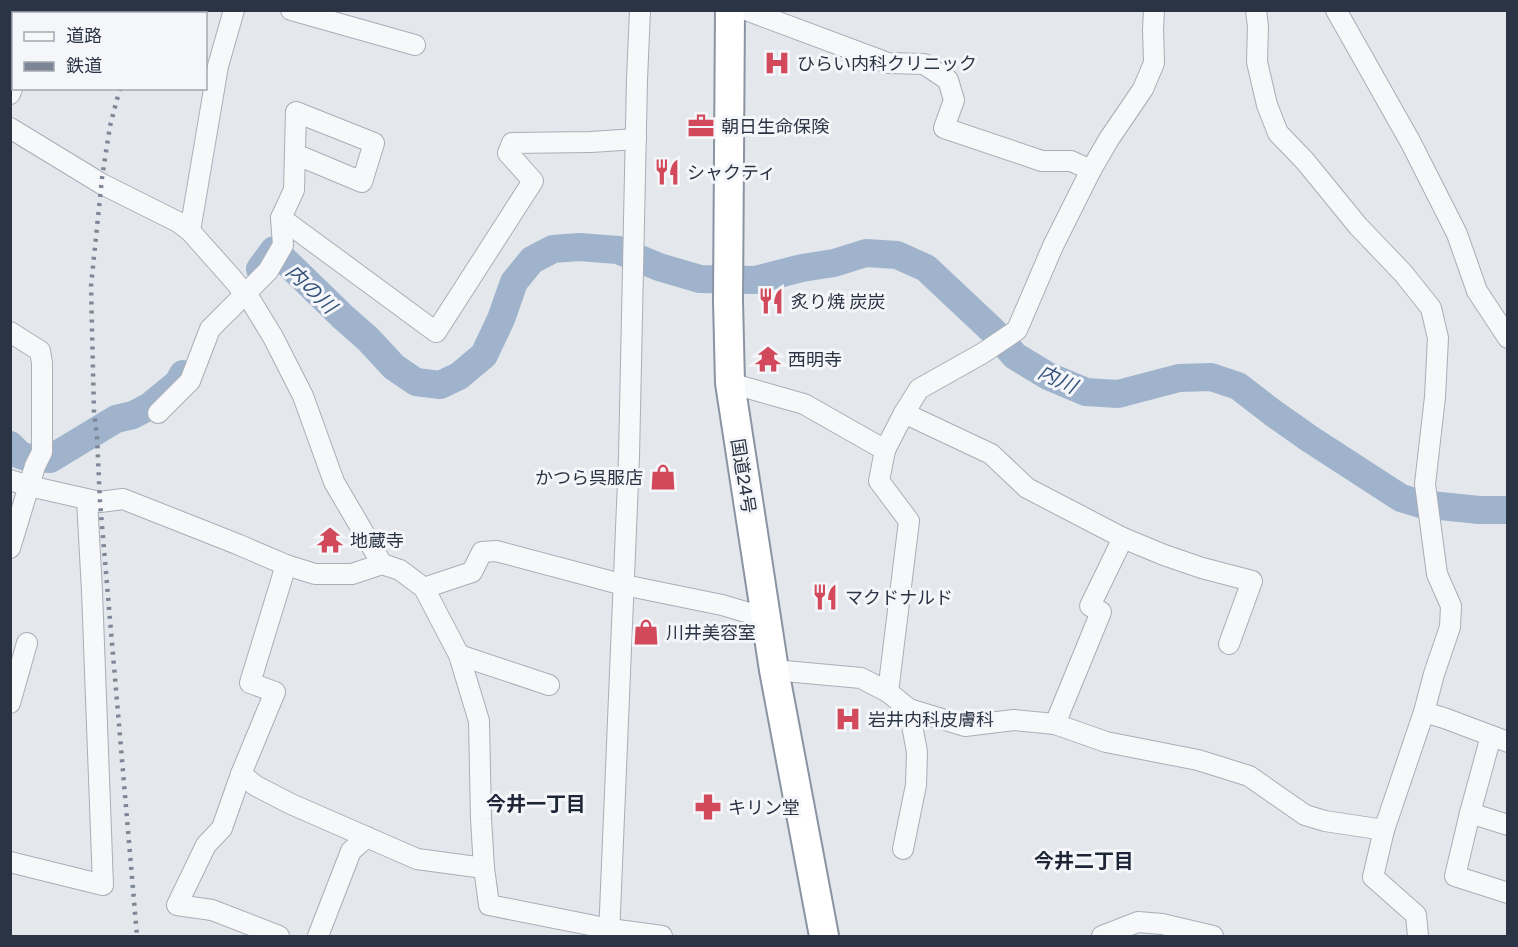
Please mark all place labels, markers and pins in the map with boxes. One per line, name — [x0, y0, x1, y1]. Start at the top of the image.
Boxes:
hospital icon: ひらい内科クリニック — [762, 48, 792, 78]
place label: ひらい内科クリニック — [797, 52, 977, 74]
office icon: 朝日生命保険 — [686, 111, 716, 141]
place label: 朝日生命保険 — [721, 115, 830, 137]
restaurant icon: シャクティ — [652, 157, 682, 187]
place label: シャクティ — [687, 161, 776, 183]
restaurant icon: 炙り焼 炭炭 — [756, 286, 786, 316]
place label: 炙り焼 炭炭 — [791, 290, 886, 312]
temple icon: 西明寺 — [753, 344, 783, 374]
place label: 西明寺 — [788, 348, 842, 370]
shop icon: かつら呉服店 — [648, 462, 678, 492]
place label: かつら呉服店 — [535, 466, 643, 488]
temple icon: 地蔵寺 — [315, 525, 345, 555]
place label: 地蔵寺 — [350, 529, 404, 551]
restaurant icon: マクドナルド — [810, 582, 840, 612]
place label: マクドナルド — [845, 586, 953, 608]
shop icon: 川井美容室 — [631, 617, 661, 647]
place label: 川井美容室 — [666, 621, 756, 643]
hospital icon: 岩井内科皮膚科 — [833, 704, 863, 734]
place label: 岩井内科皮膚科 — [868, 708, 994, 730]
pharmacy icon: キリン堂 — [693, 792, 723, 822]
place label: キリン堂 — [728, 796, 800, 818]

